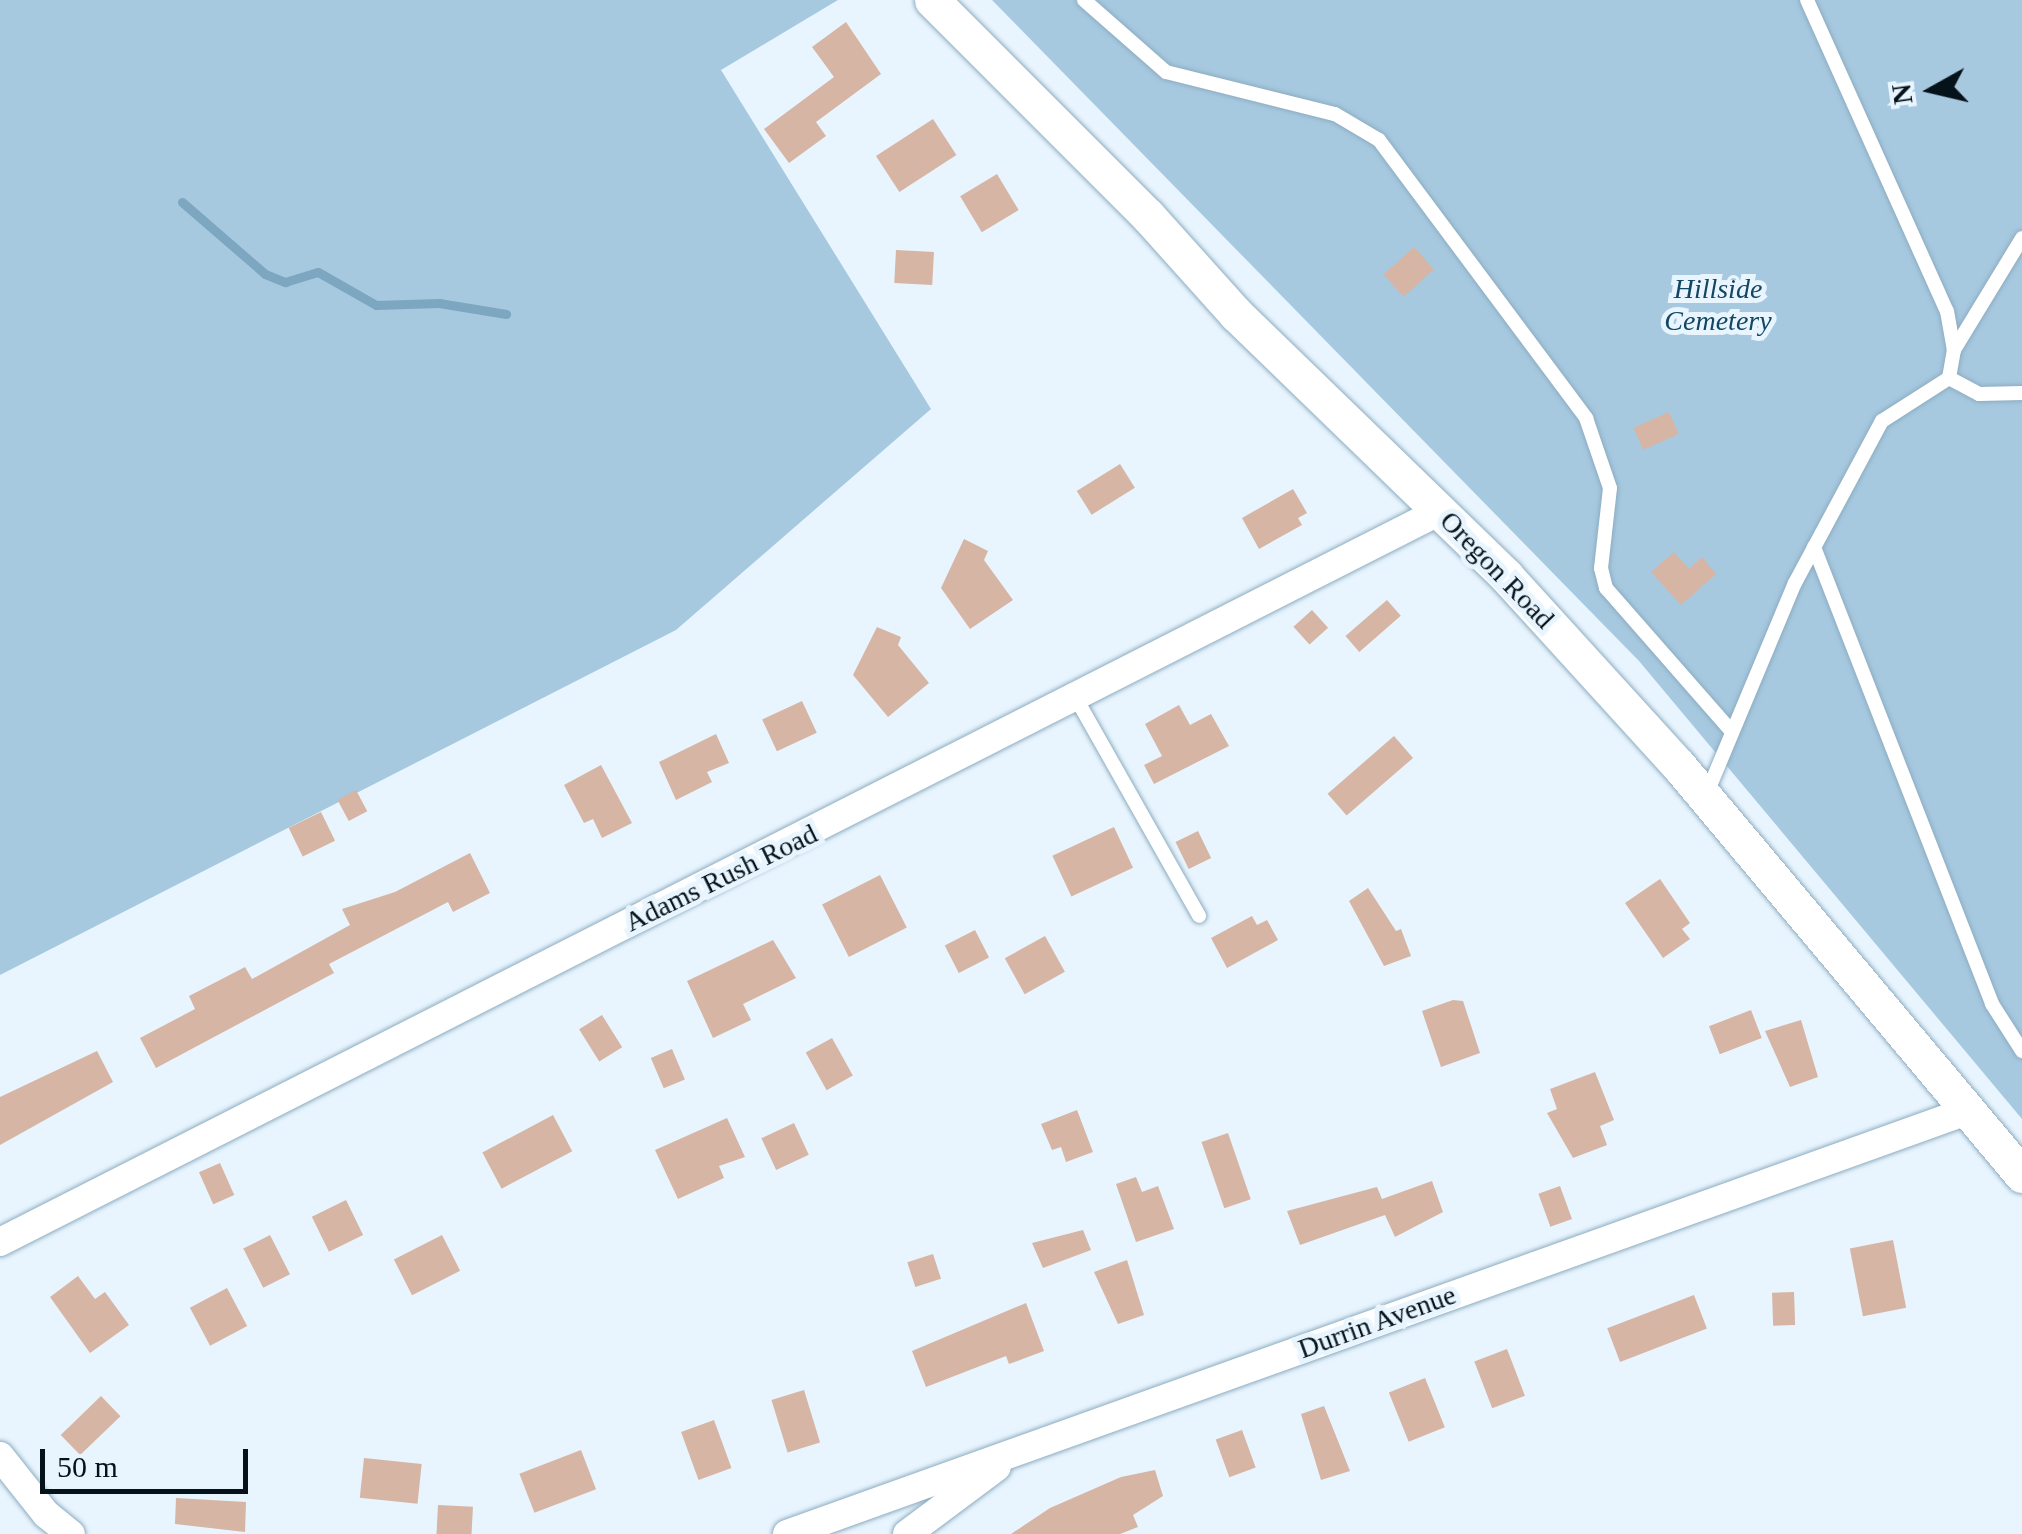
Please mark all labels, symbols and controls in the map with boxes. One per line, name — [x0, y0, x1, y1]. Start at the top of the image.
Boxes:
north arrow — [1882, 40, 1982, 140]
text: N — [1885, 82, 1919, 106]
park label: Hillside Cemetery — [1664, 272, 1772, 338]
street label: Oregon Road — [1433, 504, 1561, 636]
street label: Adams Rush Road — [619, 817, 823, 939]
street label: Durrin Avenue — [1293, 1278, 1461, 1366]
scale bar — [45, 1429, 252, 1491]
text: 50 m — [57, 1450, 118, 1483]

